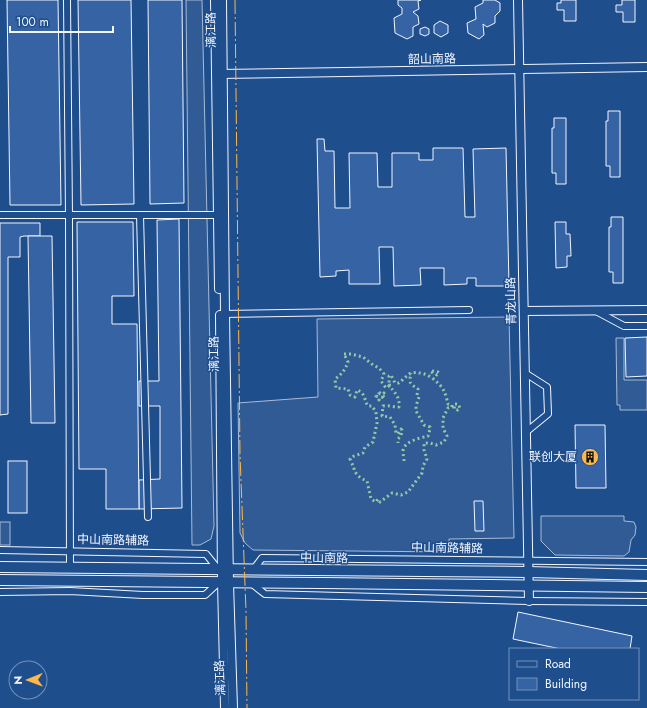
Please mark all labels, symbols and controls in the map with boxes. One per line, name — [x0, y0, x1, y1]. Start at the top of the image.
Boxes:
scale bar — [10, 8, 113, 34]
street label: 漓江路 — [202, 12, 220, 48]
text: 100 m — [16, 13, 49, 31]
street label: 韶山南路 — [408, 50, 456, 68]
street label: 青龙山路 — [502, 277, 520, 325]
street label: 漓江路 — [205, 336, 223, 372]
building icon: 联创大厦 — [580, 447, 600, 467]
place label: 联创大厦 — [529, 448, 577, 466]
street label: 中山南路辅路 — [77, 530, 149, 550]
street label: 中山南路辅路 — [411, 538, 483, 558]
street label: 中山南路 — [300, 549, 348, 567]
legend — [509, 648, 639, 700]
text: Road — [545, 655, 571, 673]
north arrow — [8, 660, 48, 700]
street label: 漓江路 — [210, 660, 230, 696]
text: Building — [545, 675, 587, 693]
text: N — [10, 676, 26, 685]

